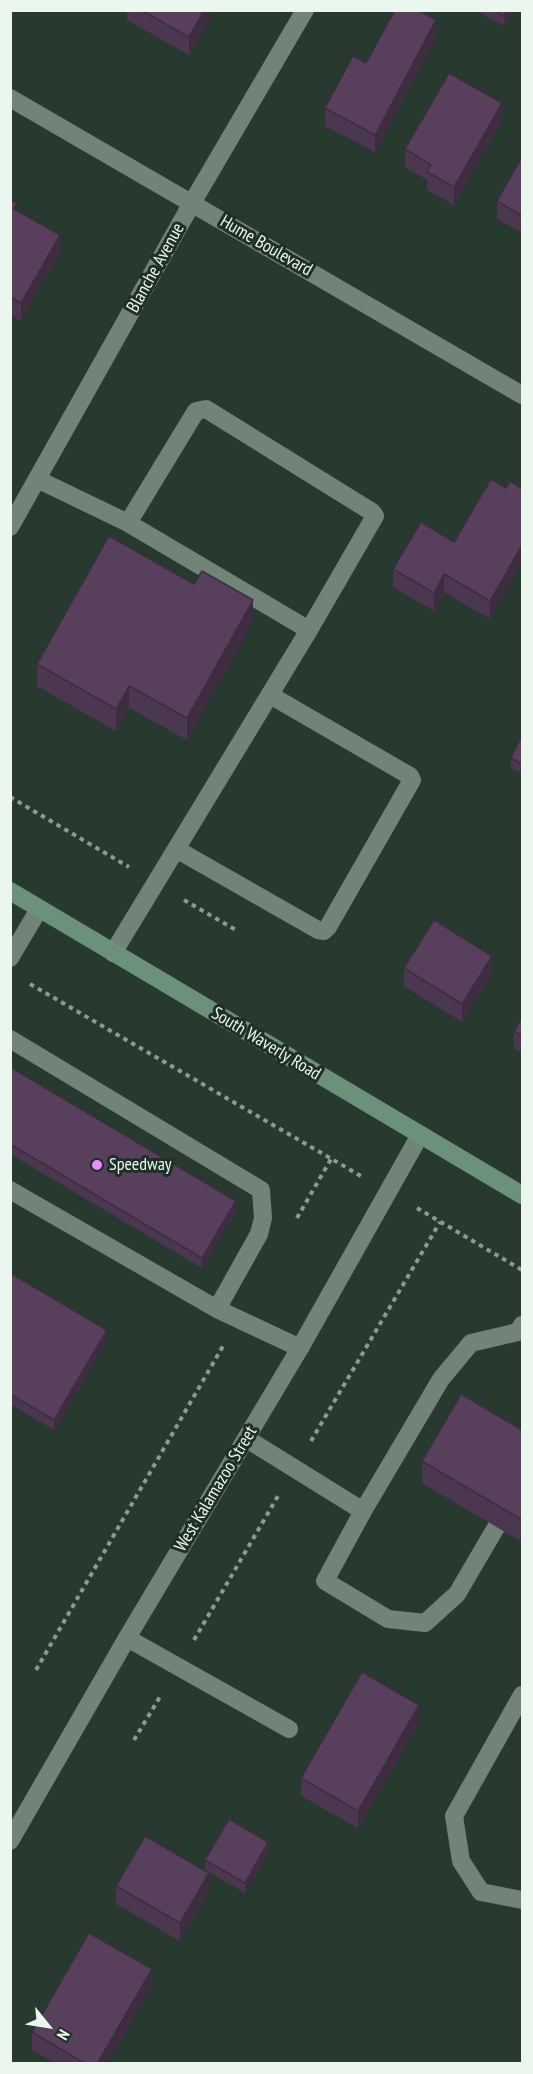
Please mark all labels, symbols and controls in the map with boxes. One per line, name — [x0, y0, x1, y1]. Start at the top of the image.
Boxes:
street label: Hume Boulevard — [216, 211, 316, 281]
street label: Blanche Avenue — [123, 220, 189, 316]
street label: South Waverly Road — [208, 1003, 324, 1085]
place label: Speedway — [109, 1154, 172, 1176]
marker: Speedway — [90, 1158, 104, 1172]
street label: West Kalamazoo Street — [170, 1422, 262, 1556]
north arrow — [18, 1996, 78, 2056]
text: N — [53, 2026, 74, 2044]

